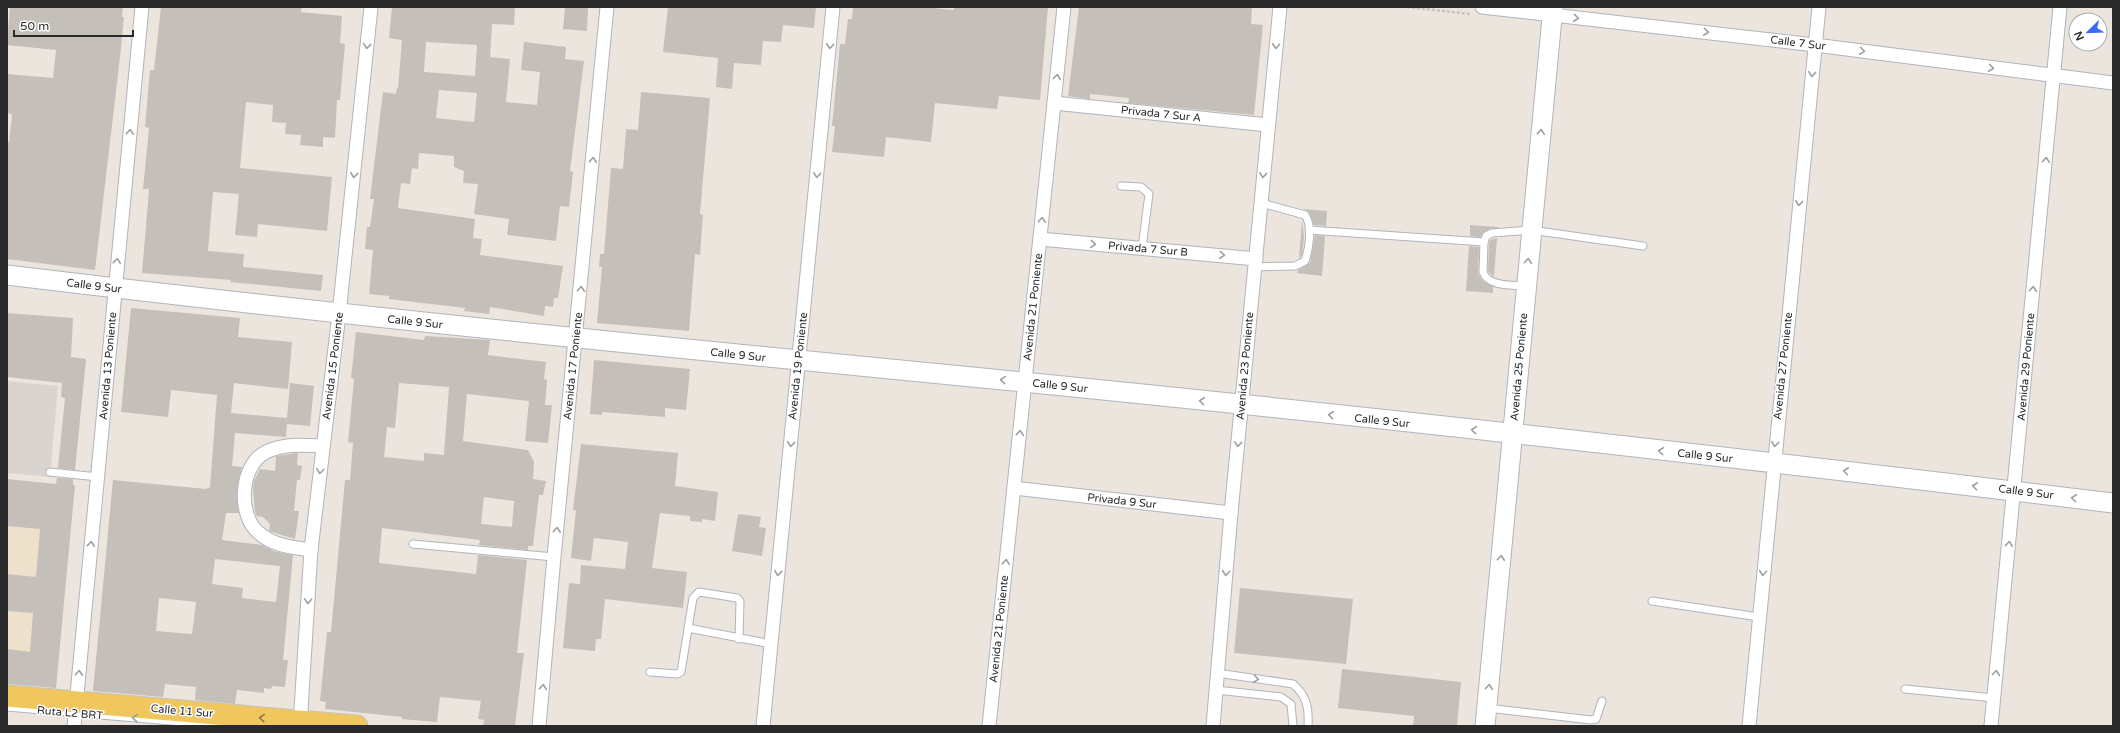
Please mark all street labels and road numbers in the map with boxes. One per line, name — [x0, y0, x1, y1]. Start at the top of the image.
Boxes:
street label: Calle 7 Sur — [1770, 33, 1827, 53]
street label: Privada 7 Sur A — [1120, 103, 1202, 125]
street label: Privada 7 Sur B — [1108, 239, 1189, 259]
street label: Avenida 21 Poniente — [1021, 252, 1045, 362]
street label: Calle 9 Sur — [66, 276, 123, 296]
street label: Avenida 13 Poniente — [97, 311, 119, 421]
street label: Avenida 15 Poniente — [320, 311, 346, 421]
street label: Avenida 17 Poniente — [561, 311, 585, 421]
street label: Avenida 19 Poniente — [786, 311, 810, 421]
street label: Avenida 23 Poniente — [1234, 311, 1256, 421]
street label: Avenida 27 Poniente — [1771, 311, 1795, 421]
street label: Avenida 25 Poniente — [1508, 312, 1530, 422]
street label: Avenida 29 Poniente — [2015, 312, 2037, 422]
street label: Calle 9 Sur — [387, 313, 444, 331]
street label: Calle 9 Sur — [710, 346, 767, 364]
street label: Calle 9 Sur — [1032, 377, 1089, 395]
street label: Calle 9 Sur — [1354, 412, 1411, 430]
street label: Calle 9 Sur — [1677, 447, 1734, 465]
street label: Calle 9 Sur — [1998, 482, 2055, 502]
street label: Privada 9 Sur — [1087, 491, 1158, 511]
street label: Avenida 21 Poniente — [987, 574, 1011, 684]
street label: Calle 11 Sur — [150, 702, 215, 720]
street label: Ruta L2 BRT — [37, 704, 104, 722]

